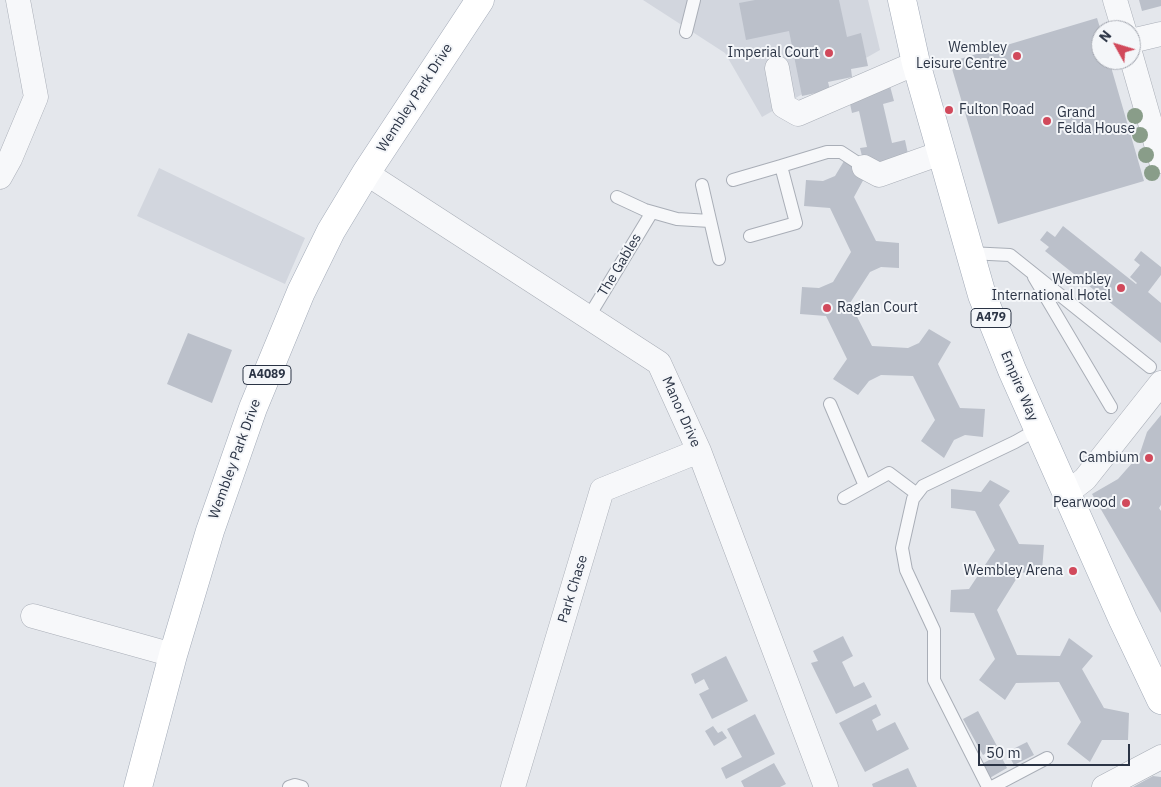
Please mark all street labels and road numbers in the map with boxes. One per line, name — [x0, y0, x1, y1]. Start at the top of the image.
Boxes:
street label: Wembley Park Drive — [374, 41, 456, 155]
street label: The Gables — [595, 230, 645, 300]
road number: A479 — [971, 308, 1011, 328]
street label: Empire Way — [997, 348, 1041, 424]
road number: A4089 — [243, 366, 291, 384]
street label: Manor Drive — [658, 374, 704, 450]
street label: Wembley Park Drive — [206, 397, 264, 521]
street label: Park Chase — [555, 553, 591, 625]

